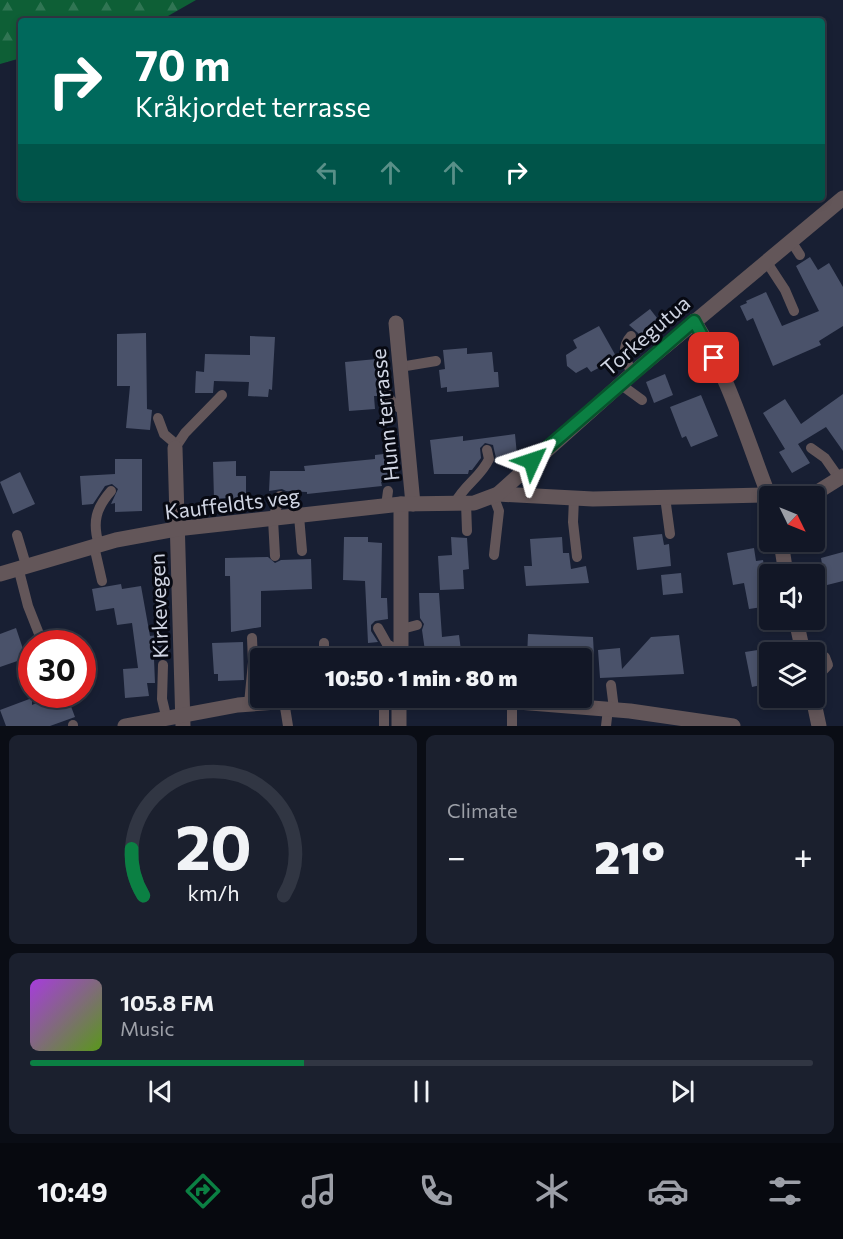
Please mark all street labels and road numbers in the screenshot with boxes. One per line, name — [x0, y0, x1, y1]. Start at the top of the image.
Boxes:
street label: Torkegutua — [596, 290, 694, 380]
street label: Hunn terrasse — [365, 348, 403, 482]
street label: Kauffeldts veg — [163, 482, 301, 524]
street label: Kirkevegen — [144, 553, 172, 659]

